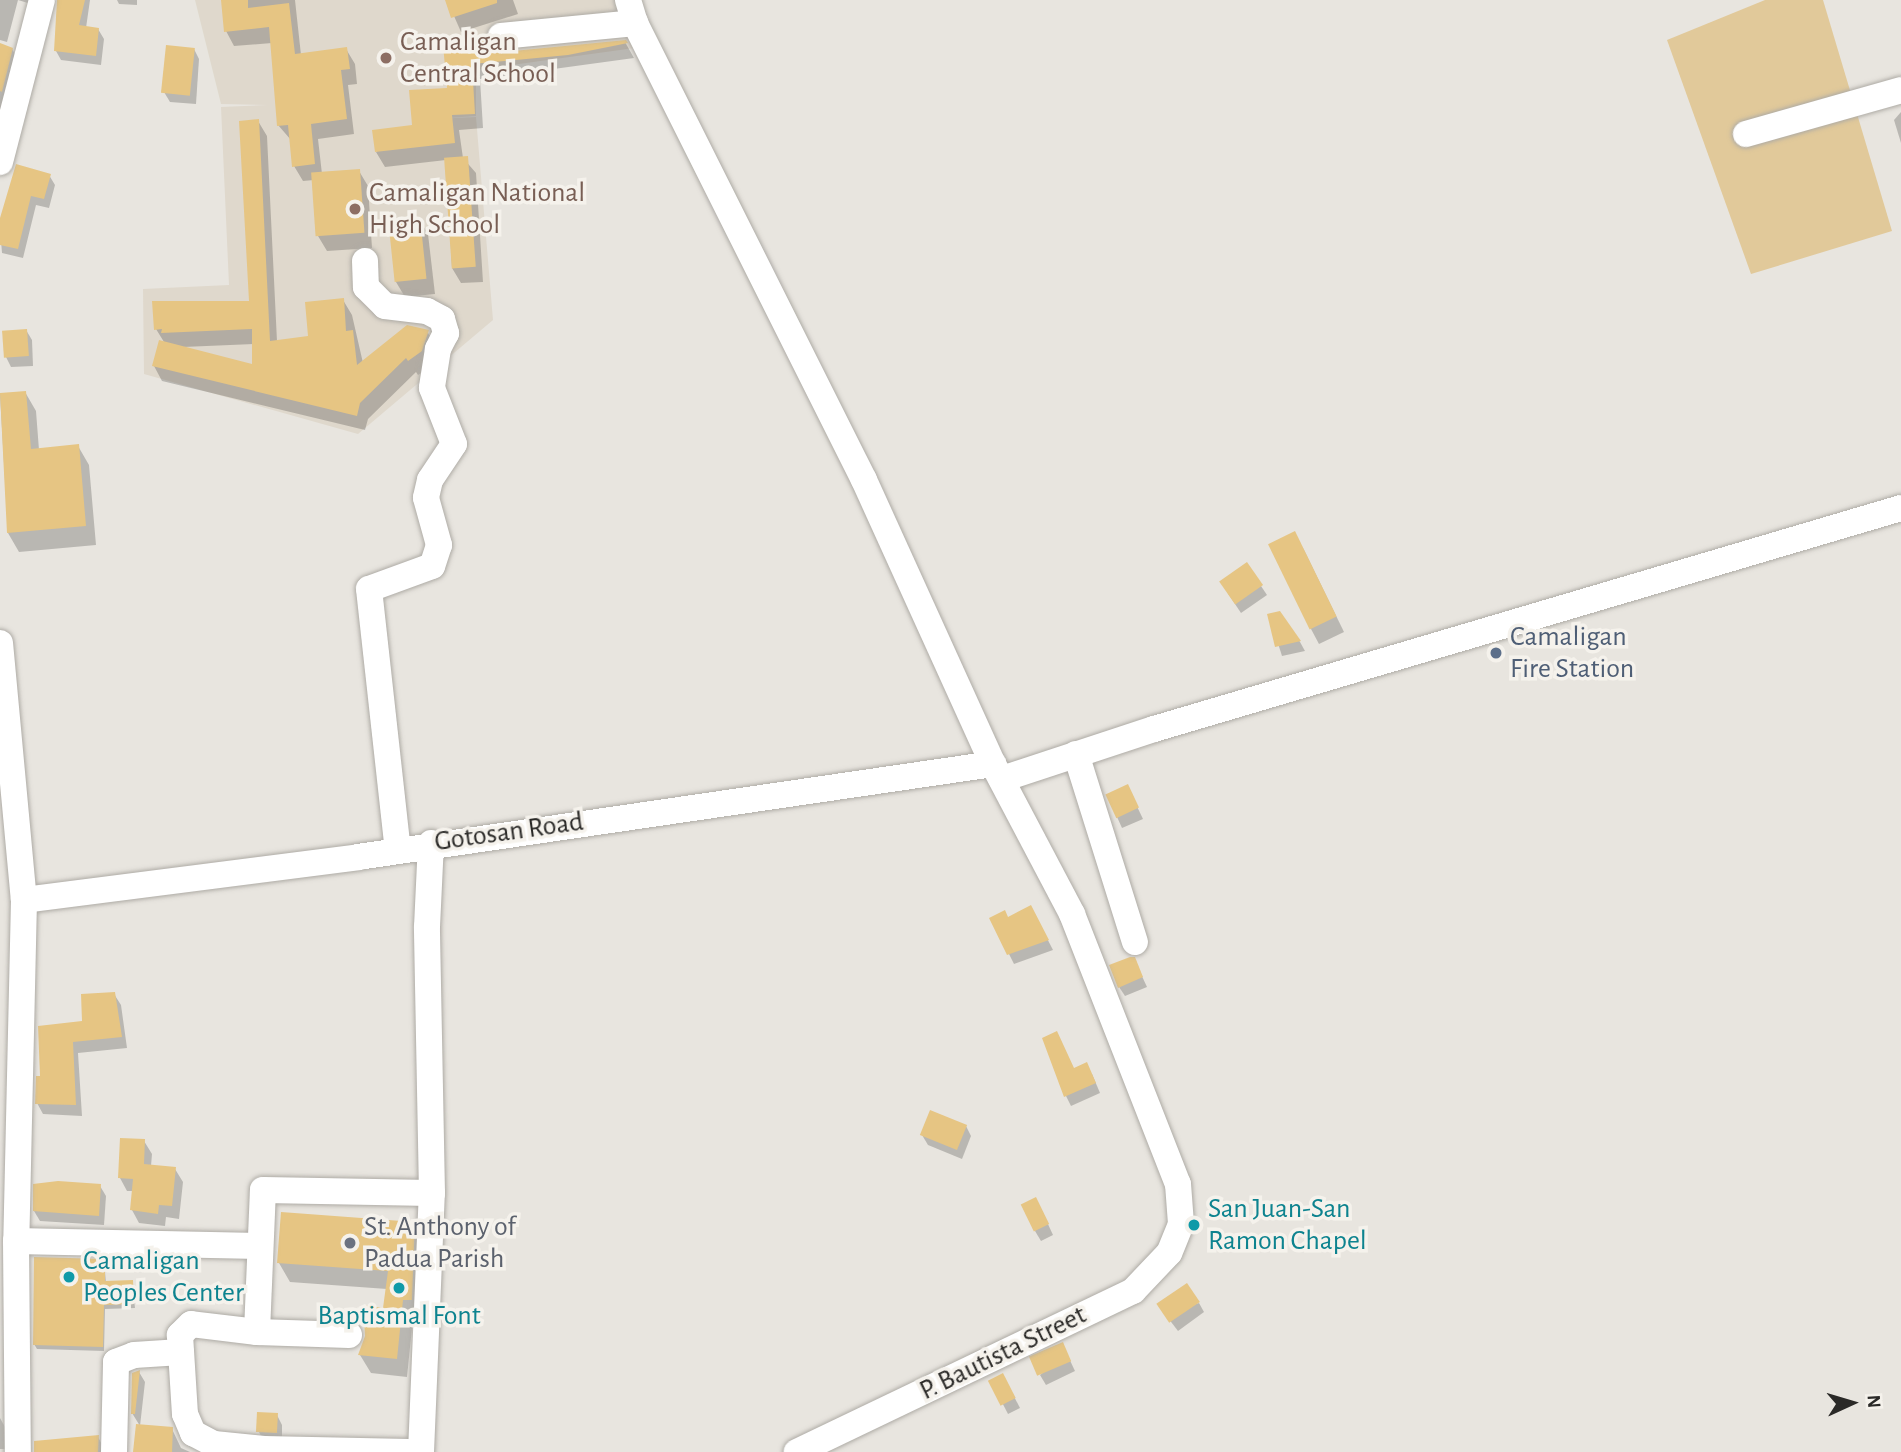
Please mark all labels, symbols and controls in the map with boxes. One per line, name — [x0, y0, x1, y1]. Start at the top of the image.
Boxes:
place label: Camaligan Central School — [400, 25, 556, 91]
marker: Camaligan Central School — [378, 50, 394, 66]
place label: Camaligan National High School — [369, 176, 585, 242]
marker: Camaligan National High School — [347, 201, 363, 217]
place label: Camaligan Fire Station — [1510, 620, 1634, 686]
marker: Camaligan Fire Station — [1488, 645, 1504, 661]
street label: Gotosan Road — [432, 805, 586, 859]
place label: San Juan-San Ramon Chapel — [1208, 1192, 1367, 1258]
place label: St. Anthony of Padua Parish — [364, 1210, 516, 1276]
marker: San Juan-San Ramon Chapel — [1186, 1217, 1202, 1233]
marker: St. Anthony of Padua Parish — [342, 1235, 358, 1251]
place label: Camaligan Peoples Center — [83, 1244, 244, 1310]
marker: Camaligan Peoples Center — [61, 1269, 77, 1285]
marker: Baptismal Font — [391, 1280, 407, 1296]
street label: P. Bautista Street — [914, 1298, 1092, 1408]
place label: Baptismal Font — [317, 1299, 481, 1333]
north arrow — [1817, 1368, 1887, 1438]
text: N — [1864, 1394, 1883, 1409]

